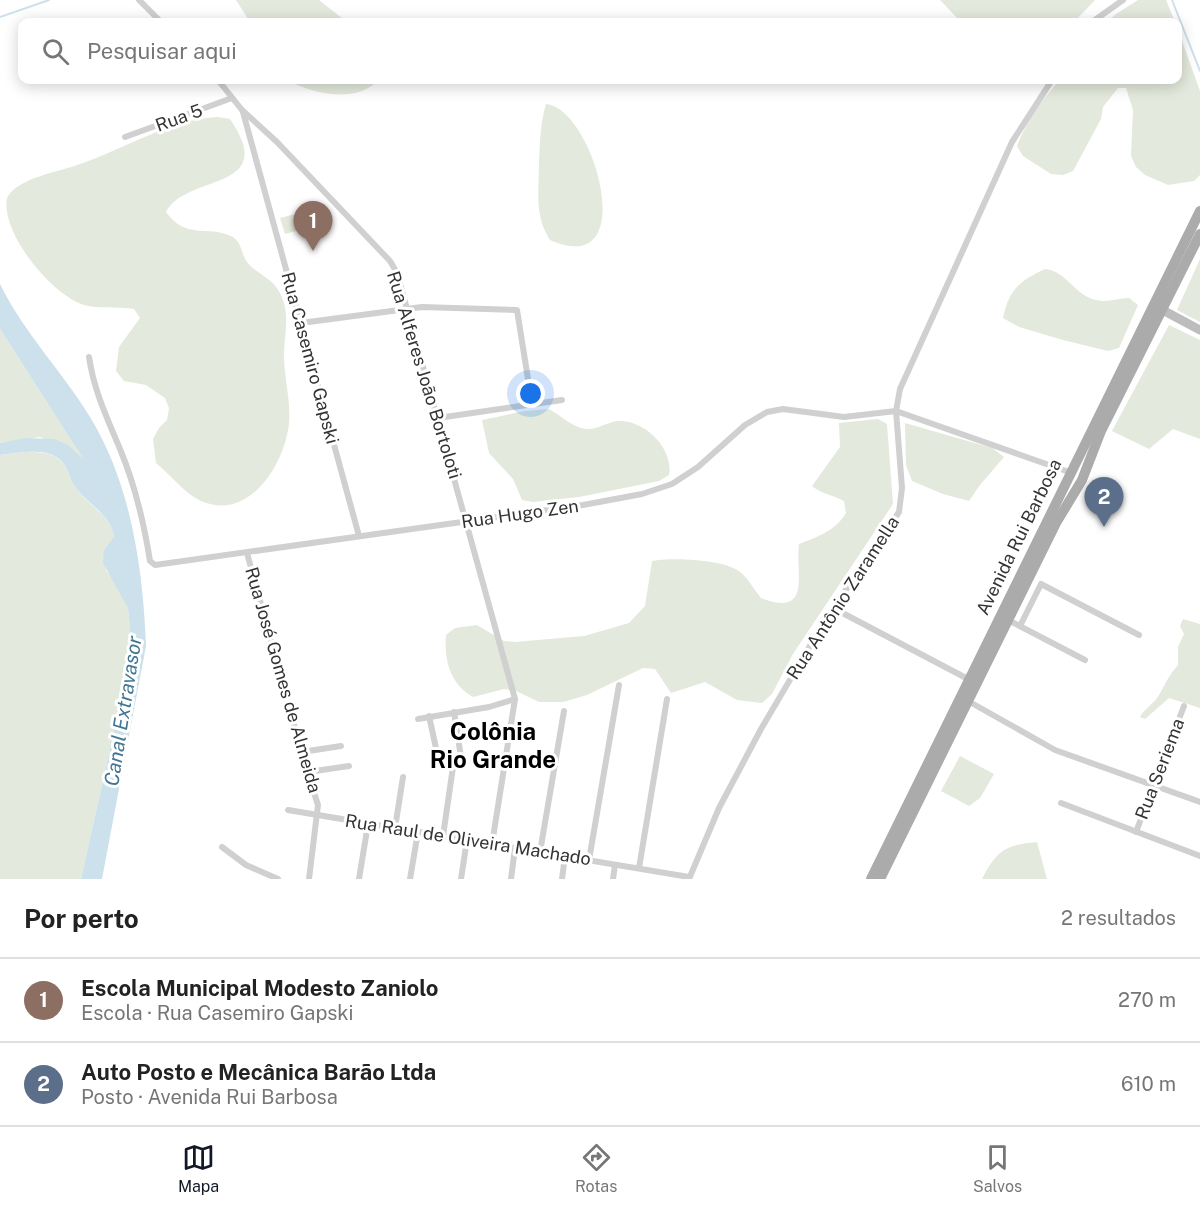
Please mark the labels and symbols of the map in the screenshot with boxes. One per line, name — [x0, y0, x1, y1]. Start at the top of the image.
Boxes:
street label: Rua 5 — [153, 99, 205, 136]
pin: 1 — [294, 202, 332, 251]
street label: Rua Alferes João Bortoloti — [383, 269, 466, 481]
street label: Rua Casemiro Gapski — [277, 270, 344, 446]
your location — [516, 379, 545, 408]
street label: Avenida Rui Barbosa — [972, 455, 1065, 618]
pin: 2 — [1084, 478, 1124, 527]
street label: Rua Hugo Zen — [460, 495, 580, 532]
street label: Rua Antônio Zaramella — [782, 512, 903, 683]
street label: Rua José Gomes de Almeida — [241, 565, 326, 795]
water label: Canal Extravasor — [99, 634, 147, 788]
street label: Rua Seriema — [1131, 715, 1188, 822]
district label: Colônia Rio Grande — [430, 717, 556, 773]
street label: Rua Raul de Oliveira Machado — [344, 810, 592, 869]

